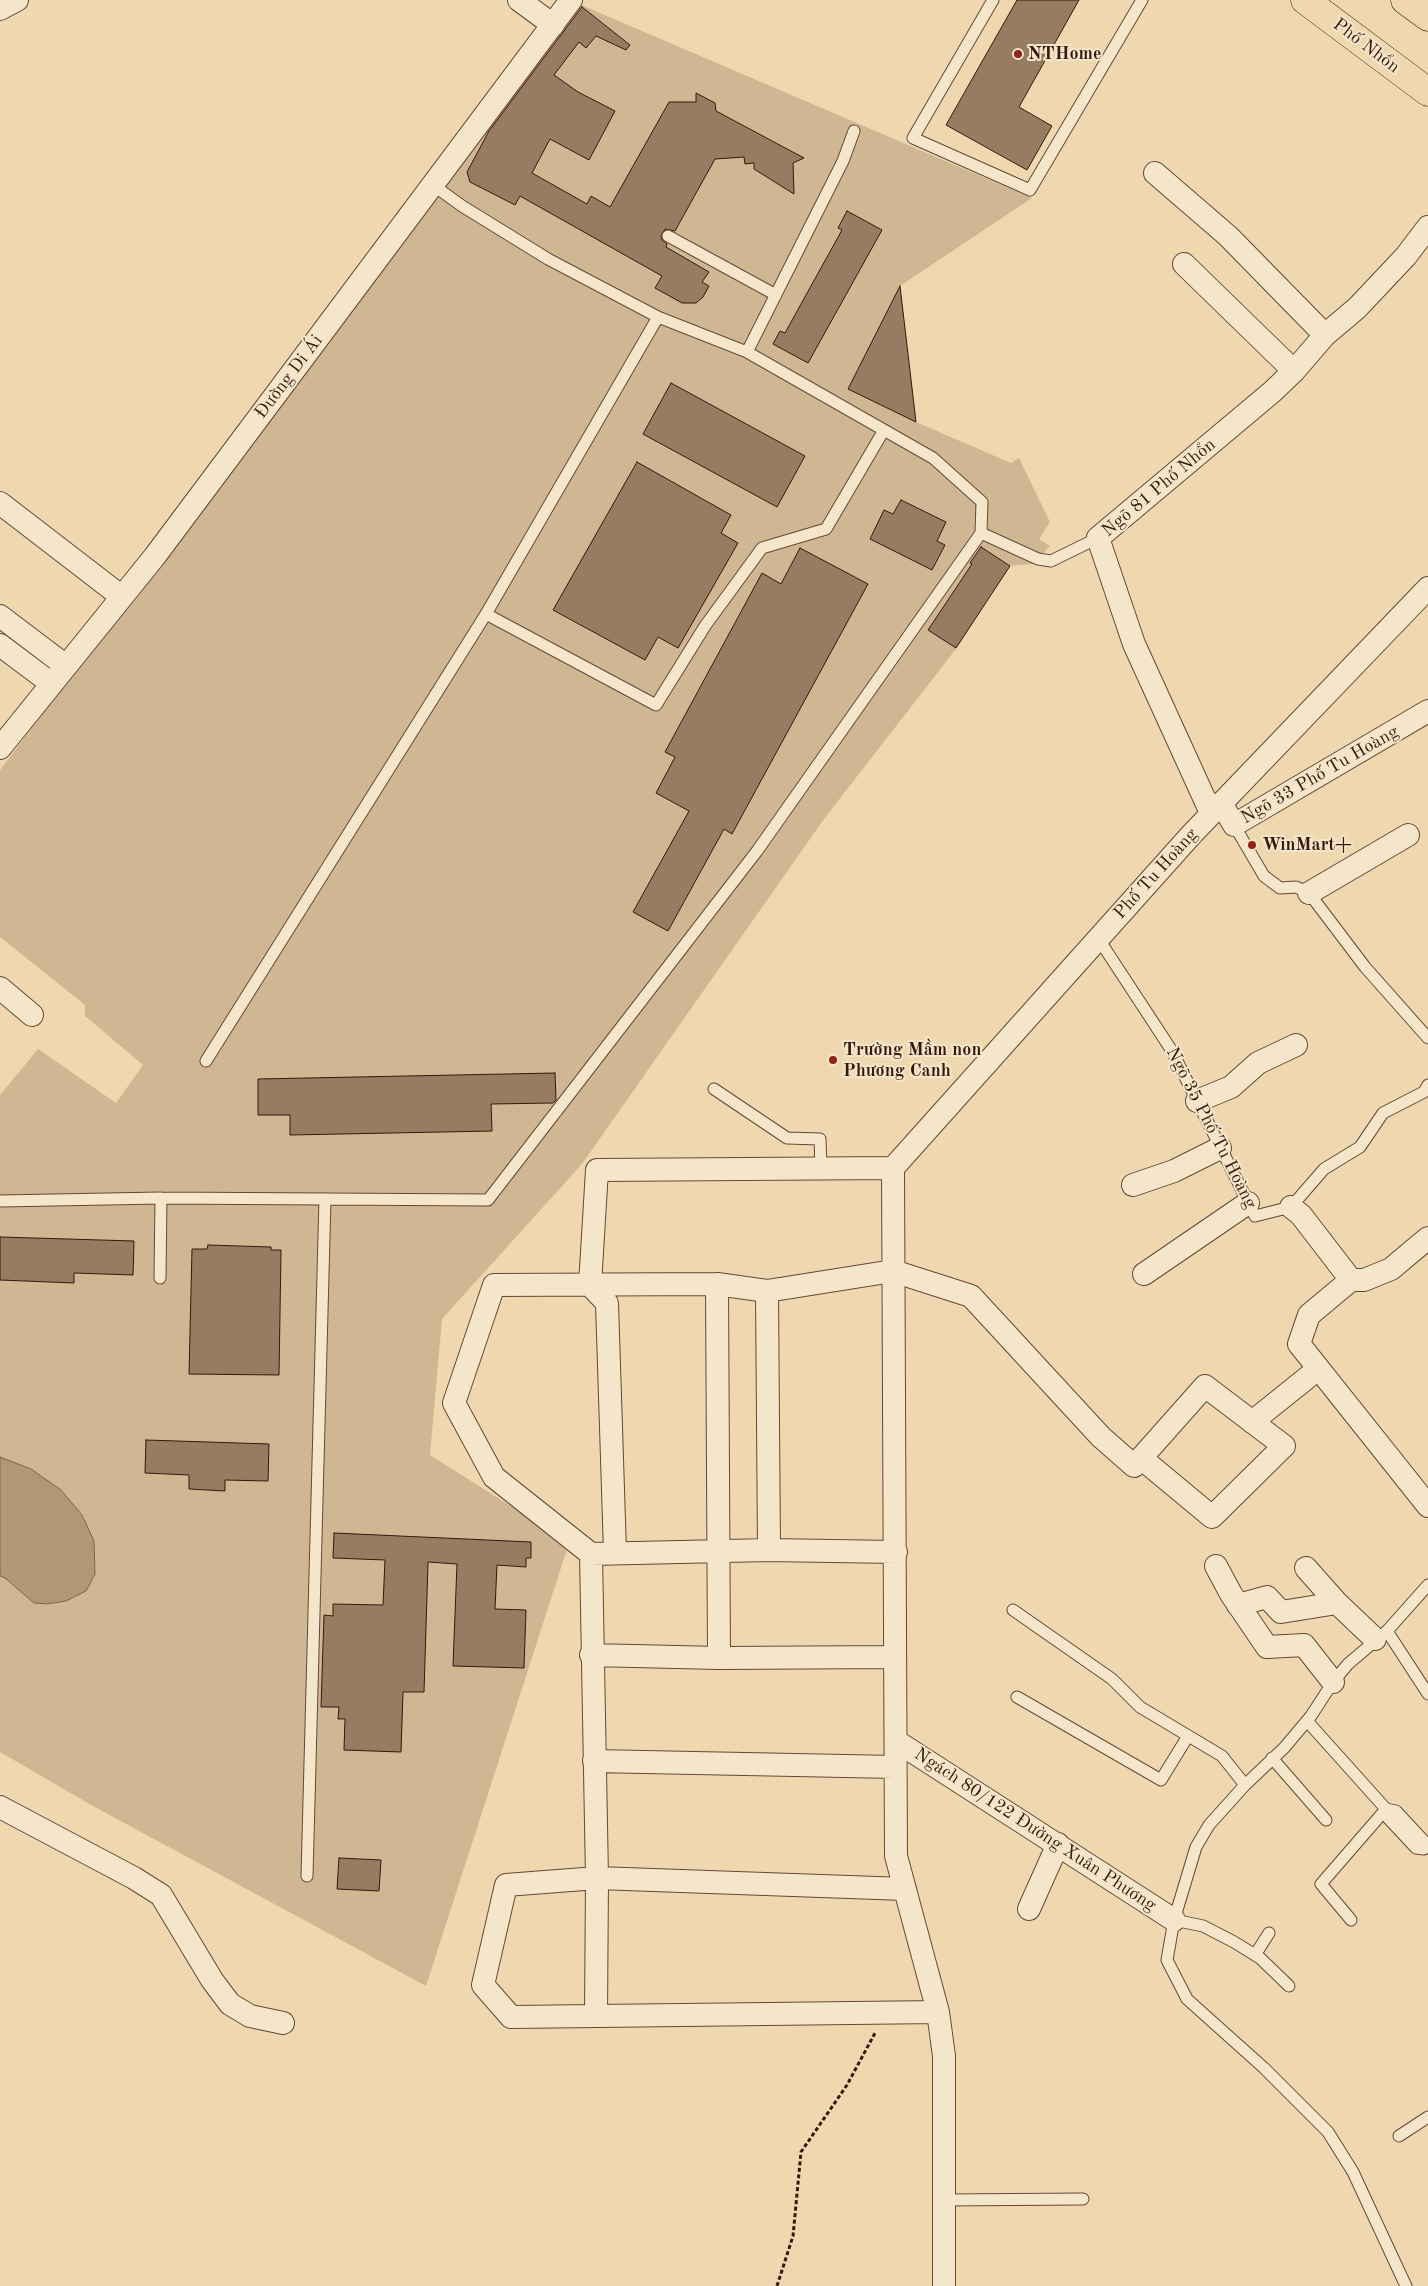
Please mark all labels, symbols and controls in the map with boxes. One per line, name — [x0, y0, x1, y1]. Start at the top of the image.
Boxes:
street label: Phố Nhổn — [1328, 14, 1404, 78]
place label: NTHome — [1028, 43, 1101, 65]
marker: NTHome — [1012, 48, 1024, 60]
street label: Đường Di Ái — [250, 331, 328, 423]
street label: Ngõ 81 Phố Nhổn — [1098, 434, 1220, 542]
street label: Ngõ 33 Phố Tu Hoàng — [1237, 721, 1403, 829]
street label: Phố Tu Hoàng — [1110, 824, 1202, 924]
place label: WinMart+ — [1262, 834, 1352, 856]
marker: WinMart+ — [1246, 839, 1258, 851]
place label: Trường Mầm non Phương Canh — [843, 1039, 981, 1082]
street label: Ngõ 35 Phố Tu Hoàng — [1161, 1044, 1261, 1212]
marker: Trường Mầm non Phương Canh — [827, 1054, 839, 1066]
street label: Ngách 80/122 Đường Xuân Phương — [910, 1744, 1160, 1916]

